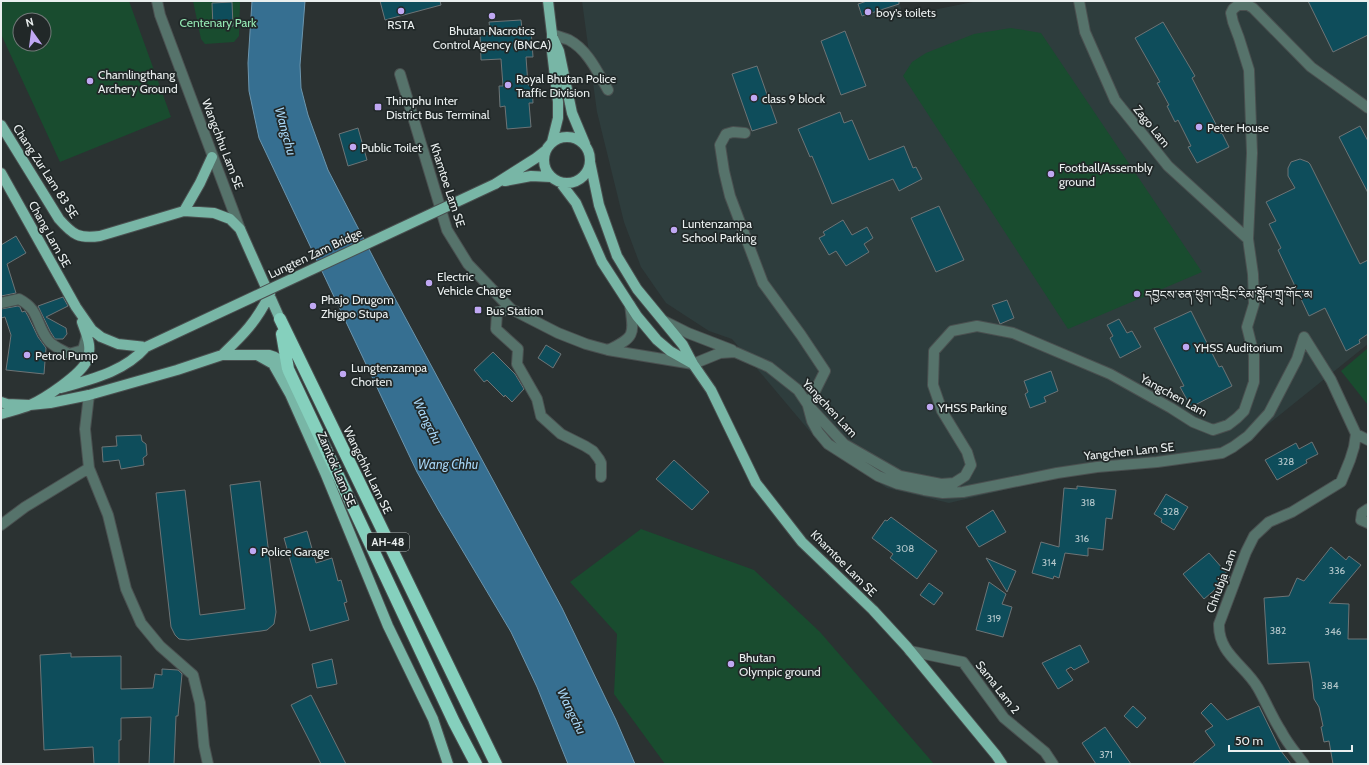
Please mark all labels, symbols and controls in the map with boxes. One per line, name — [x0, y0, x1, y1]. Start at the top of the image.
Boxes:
place label: boy's toilets — [876, 5, 936, 20]
marker: RSTA — [396, 6, 406, 16]
marker: boy's toilets — [863, 7, 873, 17]
marker: Bhutan Nacrotics Control Agency (BNCA) — [487, 11, 497, 21]
north arrow — [12, 12, 52, 52]
text: N — [24, 15, 35, 30]
park label: Centenary Park — [180, 15, 257, 30]
place label: RSTA — [387, 17, 415, 32]
place label: Bhutan Nacrotics Control Agency (BNCA) — [433, 23, 551, 52]
place label: Chamlingthang Archery Ground — [98, 67, 178, 96]
place label: Royal Bhutan Police Traffic Division — [516, 71, 616, 100]
marker: Chamlingthang Archery Ground — [85, 76, 95, 86]
marker: Royal Bhutan Police Traffic Division — [503, 80, 513, 90]
place label: class 9 block — [762, 91, 826, 106]
place label: Thimphu Inter District Bus Terminal — [386, 93, 490, 122]
marker: class 9 block — [749, 93, 759, 103]
street label: Wangchhu Lam SE — [199, 97, 247, 192]
marker: Thimphu Inter District Bus Terminal — [373, 102, 383, 112]
street label: Zago Lam — [1130, 102, 1174, 150]
water label: Wangchu — [272, 105, 300, 157]
place label: Peter House — [1207, 120, 1269, 135]
street label: Chang Zur Lam 83 SE — [10, 121, 82, 221]
marker: Peter House — [1194, 122, 1204, 132]
place label: Public Toilet — [361, 140, 422, 155]
street label: Khamtoe Lam SE — [427, 141, 469, 229]
marker: Public Toilet — [348, 142, 358, 152]
place label: Football/Assembly ground — [1059, 160, 1153, 189]
marker: Football/Assembly ground — [1046, 169, 1056, 179]
street label: Chang Lam SE — [26, 198, 75, 270]
place label: Luntenzampa School Parking — [682, 216, 758, 245]
street label: Lungten Zam Bridge — [266, 225, 364, 281]
marker: Luntenzampa School Parking — [669, 225, 679, 235]
place label: Electric Vehicle Charge — [437, 269, 511, 298]
marker: Electric Vehicle Charge — [424, 278, 434, 288]
place label: དབྱངས་ཅན་ཕུག་འབྲིང་རིམ་སློབ་གྲྭ་གོང་མ — [1145, 285, 1312, 306]
marker: དབྱངས་ཅན་ཕུག་འབྲིང་རིམ་སློབ་གྲྭ་གོང་མ — [1132, 289, 1142, 299]
place label: Phajo Drugom Zhigpo Stupa — [321, 292, 394, 321]
marker: Phajo Drugom Zhigpo Stupa — [308, 301, 318, 311]
place label: Bus Station — [486, 303, 544, 318]
marker: Bus Station — [473, 305, 483, 315]
place label: YHSS Auditorium — [1193, 340, 1282, 355]
marker: YHSS Auditorium — [1181, 342, 1191, 352]
place label: Petrol Pump — [35, 348, 98, 363]
marker: Petrol Pump — [22, 350, 32, 360]
place label: Lungtenzampa Chorten — [351, 360, 427, 389]
marker: Lungtenzampa Chorten — [338, 369, 348, 379]
street label: Yangchen Lam — [1137, 370, 1210, 420]
street label: Yangchen Lam — [799, 375, 861, 440]
water label: Wangchu — [410, 395, 446, 447]
place label: YHSS Parking — [937, 400, 1008, 415]
marker: YHSS Parking — [925, 402, 935, 412]
street label: Wangchhu Lam SE — [340, 424, 396, 516]
street label: Zamtok Lam SE — [314, 429, 360, 509]
street label: Yangchen Lam SE — [1082, 439, 1175, 463]
house number: 328 — [1278, 455, 1294, 468]
water label: Wang Chhu — [418, 456, 479, 472]
house number: 318 — [1081, 496, 1095, 509]
house number: 328 — [1163, 505, 1179, 518]
street label: Khamtoe Lam SE — [808, 527, 881, 600]
house number: 316 — [1075, 532, 1089, 545]
road number: AH-48 — [367, 533, 409, 551]
house number: 308 — [896, 542, 914, 555]
place label: Police Garage — [261, 544, 329, 559]
marker: Police Garage — [248, 546, 258, 556]
street label: Chhubja Lam — [1203, 547, 1239, 615]
house number: 314 — [1042, 556, 1056, 569]
house number: 336 — [1329, 564, 1346, 577]
house number: 319 — [987, 612, 1001, 625]
house number: 382 — [1270, 624, 1286, 637]
house number: 346 — [1325, 625, 1342, 638]
place label: Bhutan Olympic ground — [739, 650, 821, 679]
street label: Sama Lam 2 — [973, 658, 1023, 716]
marker: Bhutan Olympic ground — [726, 659, 736, 669]
house number: 384 — [1321, 679, 1339, 692]
water label: Wangchu — [554, 685, 590, 737]
scale bar — [1229, 727, 1352, 753]
text: 50 m — [1235, 733, 1263, 748]
house number: 371 — [1099, 748, 1113, 761]

